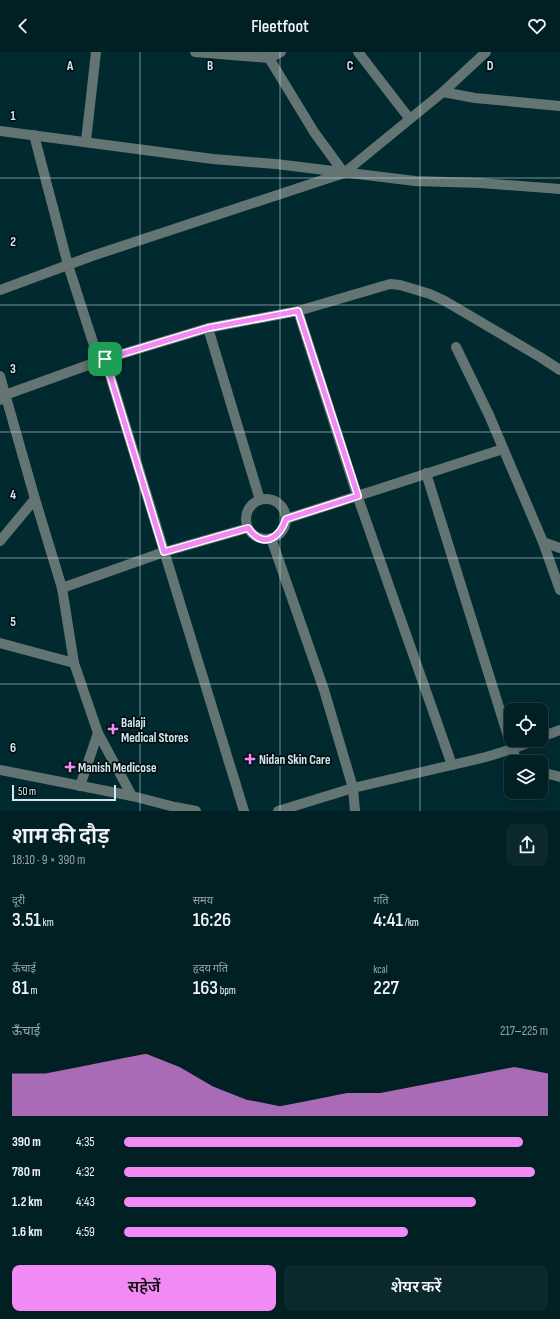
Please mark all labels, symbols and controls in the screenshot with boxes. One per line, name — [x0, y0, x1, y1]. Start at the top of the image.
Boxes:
icon: back — [12, 15, 34, 37]
icon: heart — [526, 15, 548, 37]
text: Fleetfoot — [251, 16, 309, 37]
text: A — [66, 58, 74, 74]
text: B — [207, 58, 213, 74]
text: C — [347, 58, 354, 74]
text: D — [487, 58, 494, 74]
text: 1 — [10, 108, 16, 124]
text: 2 — [10, 234, 16, 250]
pin — [88, 342, 122, 376]
icon: arrive — [94, 348, 116, 370]
text: 3 — [10, 361, 16, 377]
text: 4 — [10, 487, 16, 503]
text: 5 — [10, 614, 16, 630]
map controls — [504, 703, 548, 799]
button: locate — [504, 703, 548, 747]
place label: Balaji Medical Stores — [121, 715, 189, 746]
marker: Balaji Medical Stores — [108, 724, 118, 734]
text: 6 — [10, 740, 16, 756]
place label: Nidan Skin Care — [259, 752, 331, 768]
marker: Nidan Skin Care — [244, 753, 256, 765]
button: layers — [504, 755, 548, 799]
place label: Manish Medicose — [78, 760, 157, 776]
marker: Manish Medicose — [65, 762, 75, 772]
scale bar — [12, 783, 116, 802]
text: 50 m — [18, 785, 36, 798]
text: शाम की दौड़ — [12, 823, 109, 850]
button: share — [506, 824, 548, 866]
text: 18:10 · 9 × 390 m — [12, 852, 85, 868]
text: दूरी — [12, 894, 25, 907]
text: समय — [193, 894, 213, 907]
text: गति — [373, 894, 389, 907]
text: 3.51 — [12, 908, 41, 932]
text: 16:26 — [193, 908, 231, 932]
text: 4:41 — [373, 908, 403, 932]
text: km — [41, 916, 54, 929]
text: /km — [403, 916, 419, 929]
text: ऊँचाई — [12, 962, 36, 975]
text: हृदय गति — [193, 962, 228, 975]
text: kcal — [373, 963, 388, 976]
text: 81 — [12, 976, 29, 1000]
text: 163 — [193, 976, 218, 1000]
text: 227 — [373, 976, 399, 1000]
text: m — [29, 984, 37, 997]
text: bpm — [218, 984, 236, 997]
text: ऊँचाई — [12, 1023, 40, 1039]
text: 217–225 m — [500, 1023, 548, 1039]
text: 390 m — [12, 1134, 41, 1150]
text: 4:35 — [76, 1134, 95, 1150]
text: 780 m — [12, 1164, 41, 1180]
text: 4:32 — [76, 1164, 95, 1180]
text: 1.2 km — [12, 1194, 42, 1210]
text: 4:43 — [76, 1194, 95, 1210]
text: 1.6 km — [12, 1224, 42, 1240]
text: 4:59 — [76, 1224, 95, 1240]
button: सहेजें — [12, 1265, 276, 1311]
button: शेयर करें — [284, 1265, 548, 1311]

